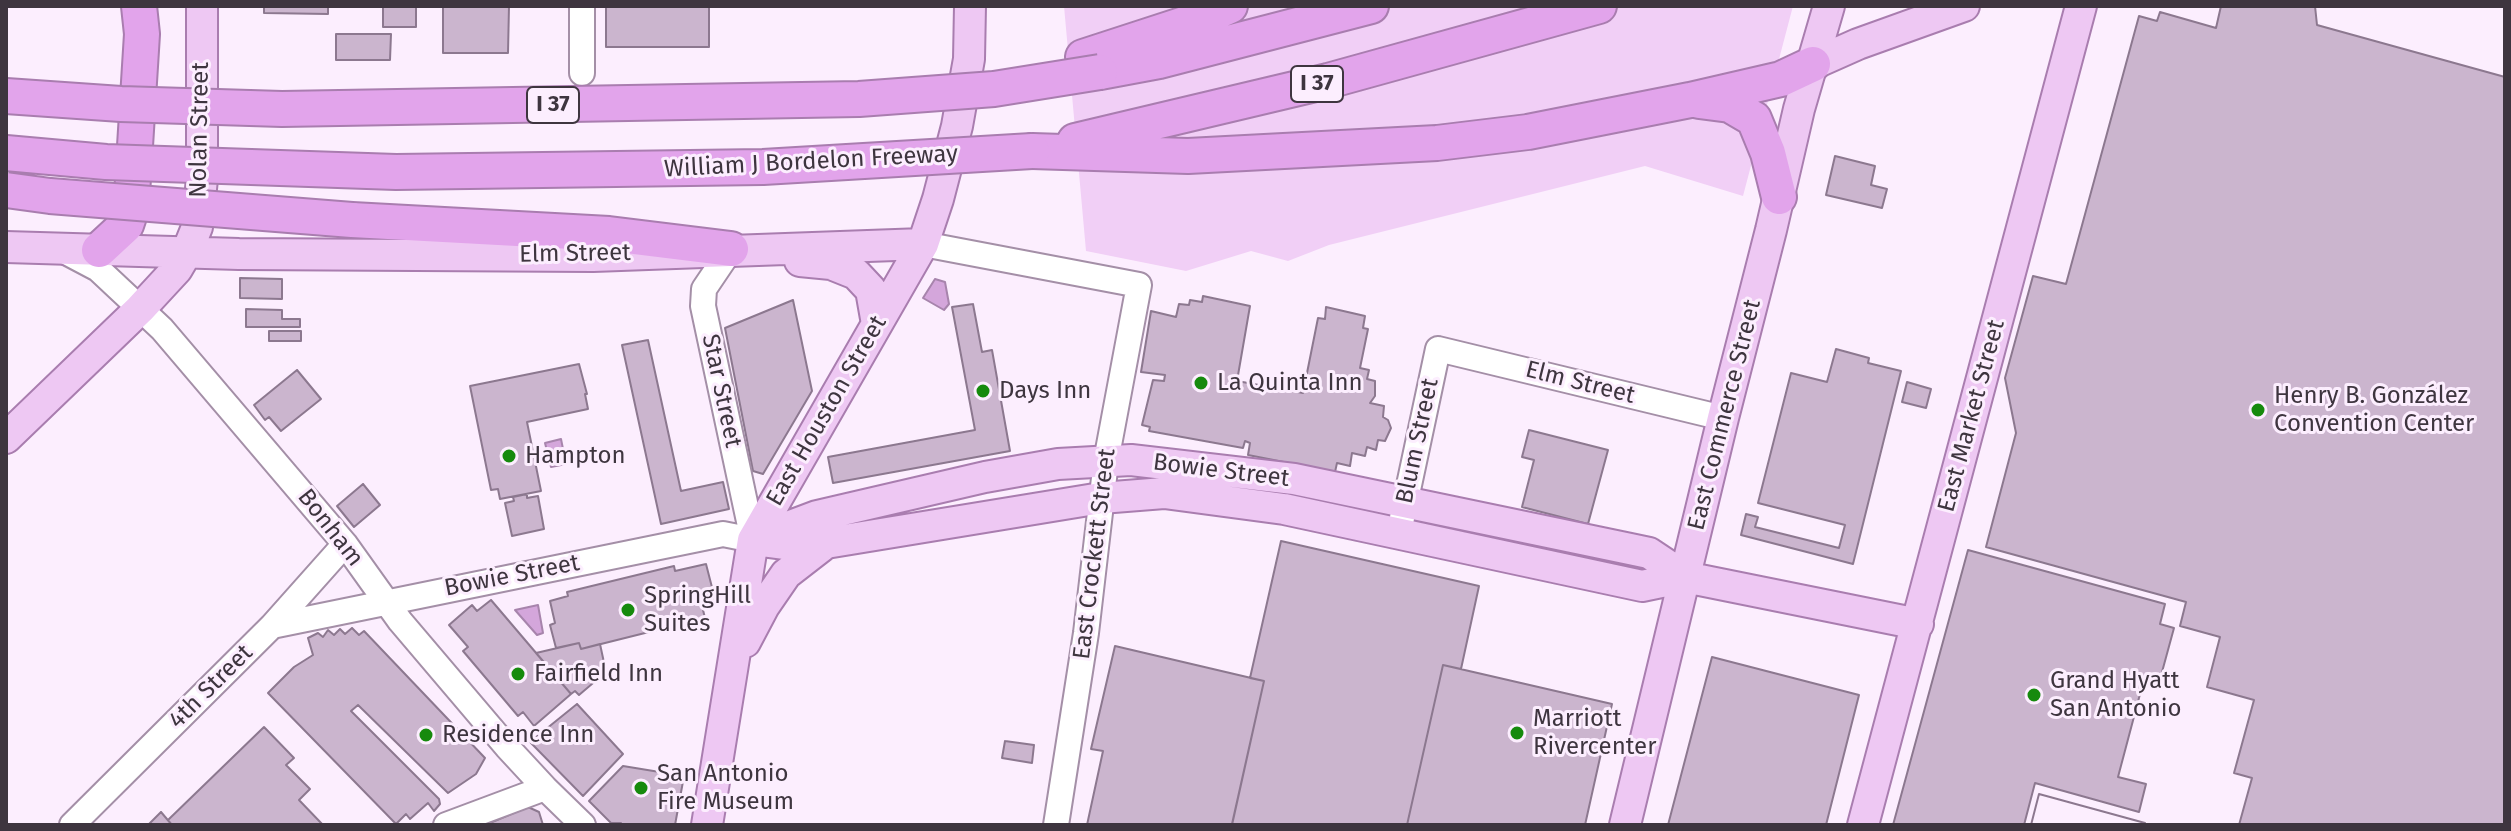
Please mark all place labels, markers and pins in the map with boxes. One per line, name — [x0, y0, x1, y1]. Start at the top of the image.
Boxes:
place label: La Quinta Inn — [1217, 369, 1363, 397]
marker: La Quinta Inn — [1192, 374, 1210, 392]
place label: Days Inn — [999, 377, 1091, 405]
marker: Days Inn — [974, 382, 992, 400]
place label: Henry B. González Convention Center — [2274, 382, 2474, 438]
marker: Henry B. González Convention Center — [2249, 401, 2267, 419]
place label: Hampton — [525, 442, 626, 470]
marker: Hampton — [500, 447, 518, 465]
place label: SpringHill Suites — [644, 582, 751, 638]
marker: SpringHill Suites — [619, 601, 637, 619]
place label: Fairfield Inn — [534, 660, 663, 688]
marker: Fairfield Inn — [509, 665, 527, 683]
place label: Grand Hyatt San Antonio — [2050, 667, 2182, 723]
marker: Grand Hyatt San Antonio — [2025, 686, 2043, 704]
place label: Marriott Rivercenter — [1533, 705, 1656, 761]
place label: Residence Inn — [442, 721, 594, 749]
marker: Marriott Rivercenter — [1508, 724, 1526, 742]
marker: Residence Inn — [417, 726, 435, 744]
place label: San Antonio Fire Museum — [657, 760, 794, 816]
marker: San Antonio Fire Museum — [632, 779, 650, 797]

